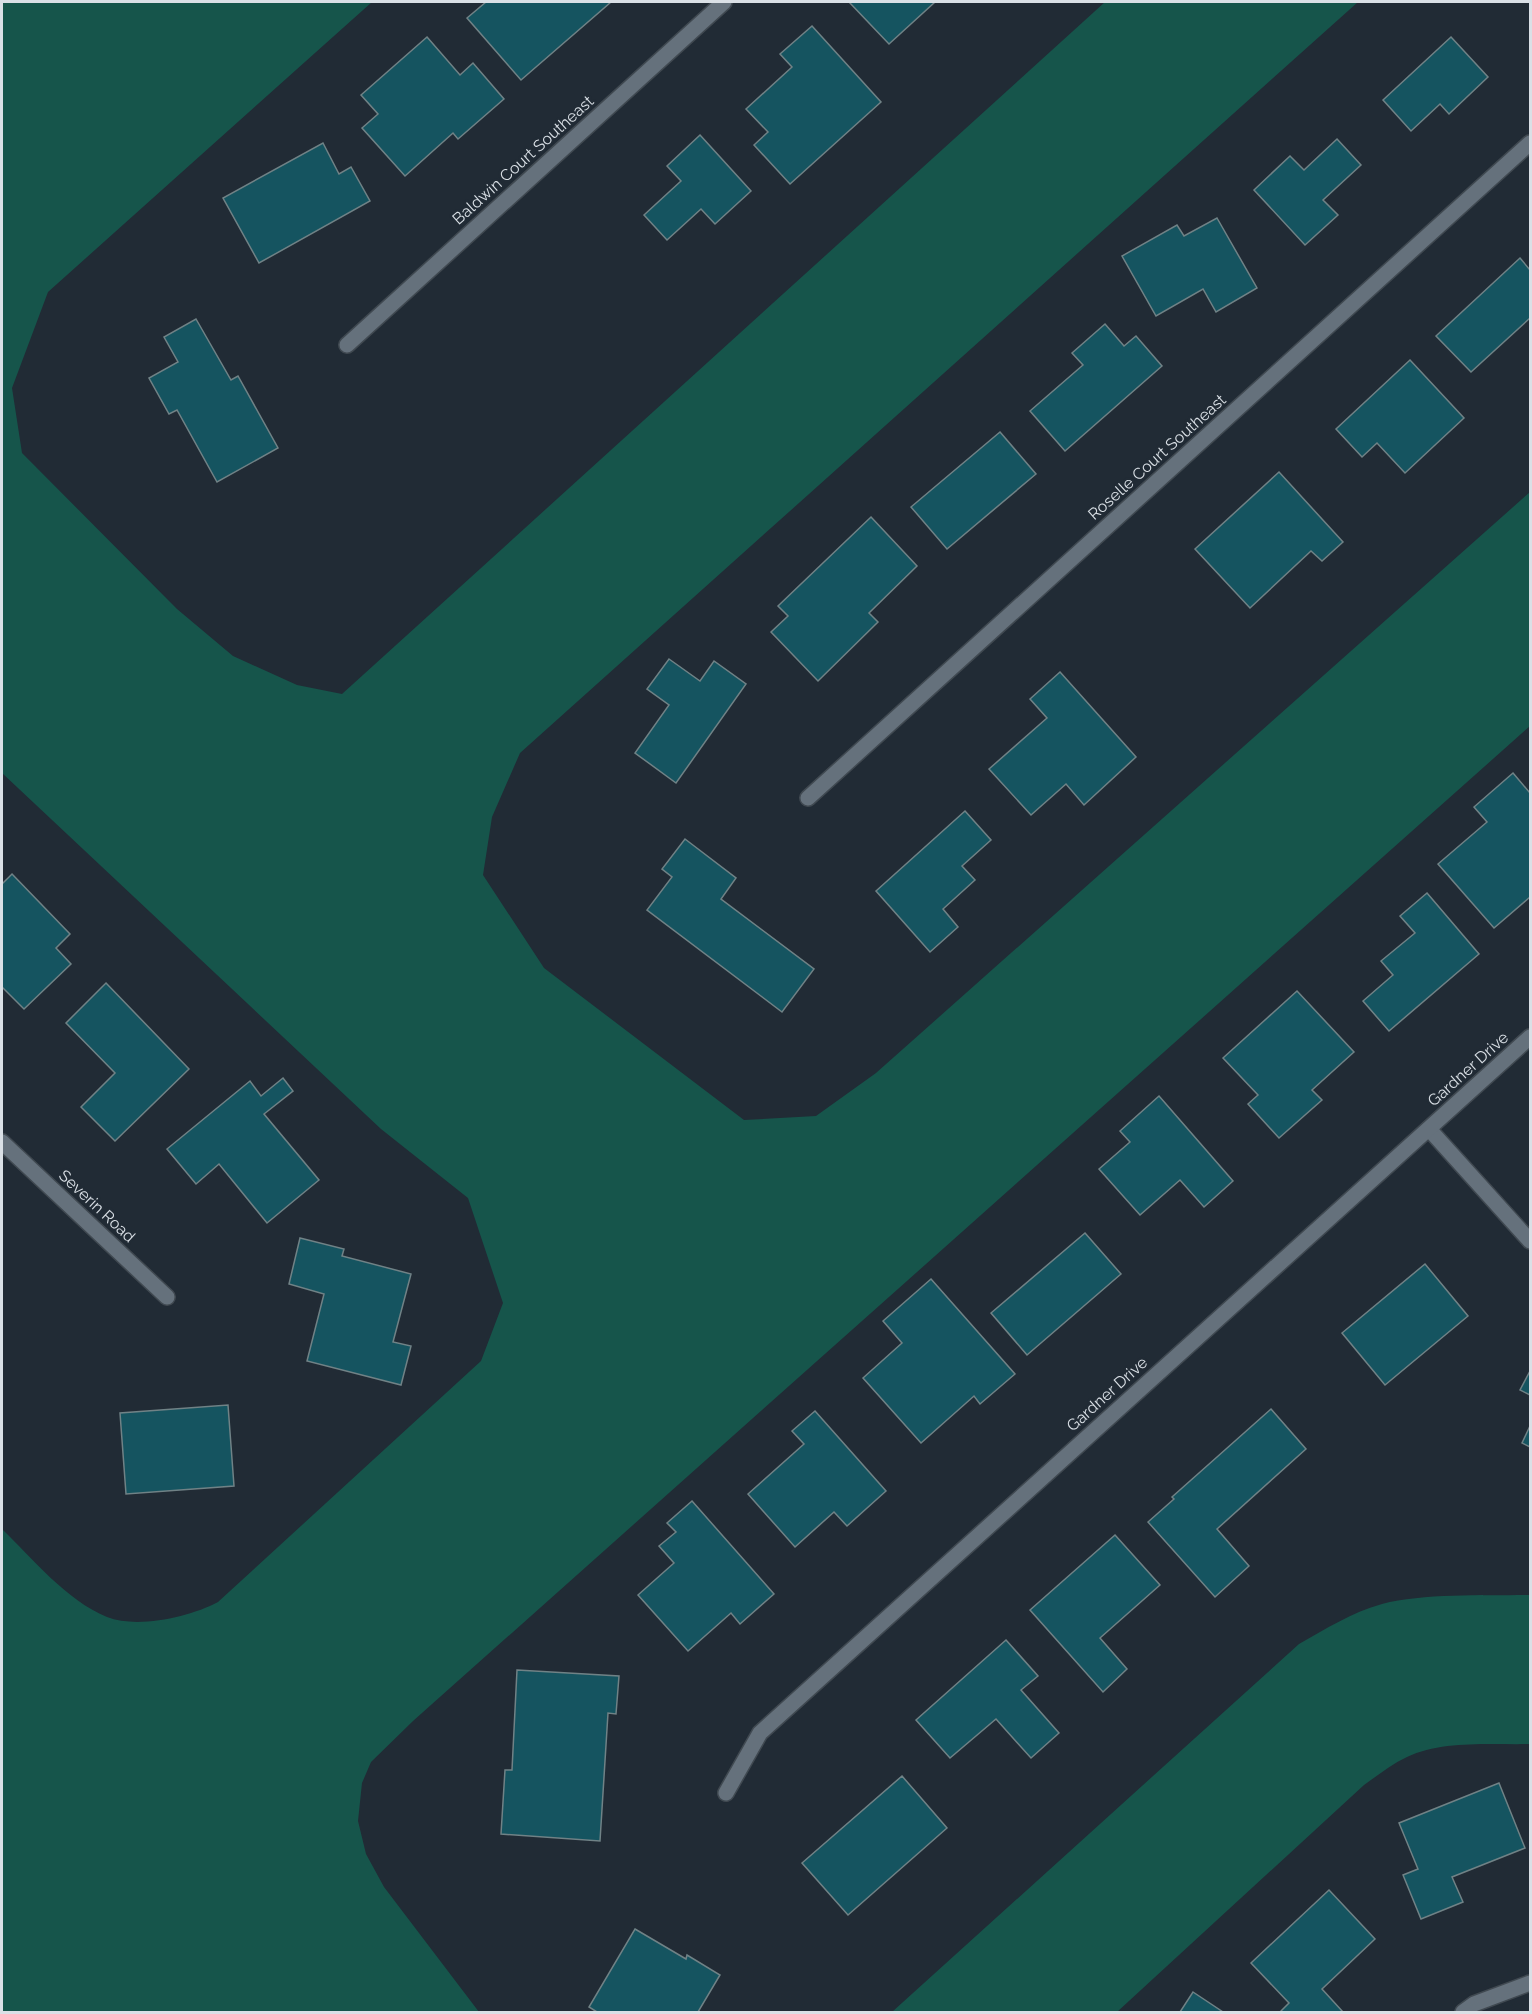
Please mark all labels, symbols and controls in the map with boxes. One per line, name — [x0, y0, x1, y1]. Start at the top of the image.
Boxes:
street label: Baldwin Court Southeast — [449, 91, 598, 228]
street label: Roselle Court Southeast — [1084, 390, 1230, 524]
street label: Gardner Drive — [1424, 1028, 1512, 1110]
street label: Severin Road — [55, 1166, 139, 1246]
street label: Gardner Drive — [1063, 1353, 1151, 1435]

